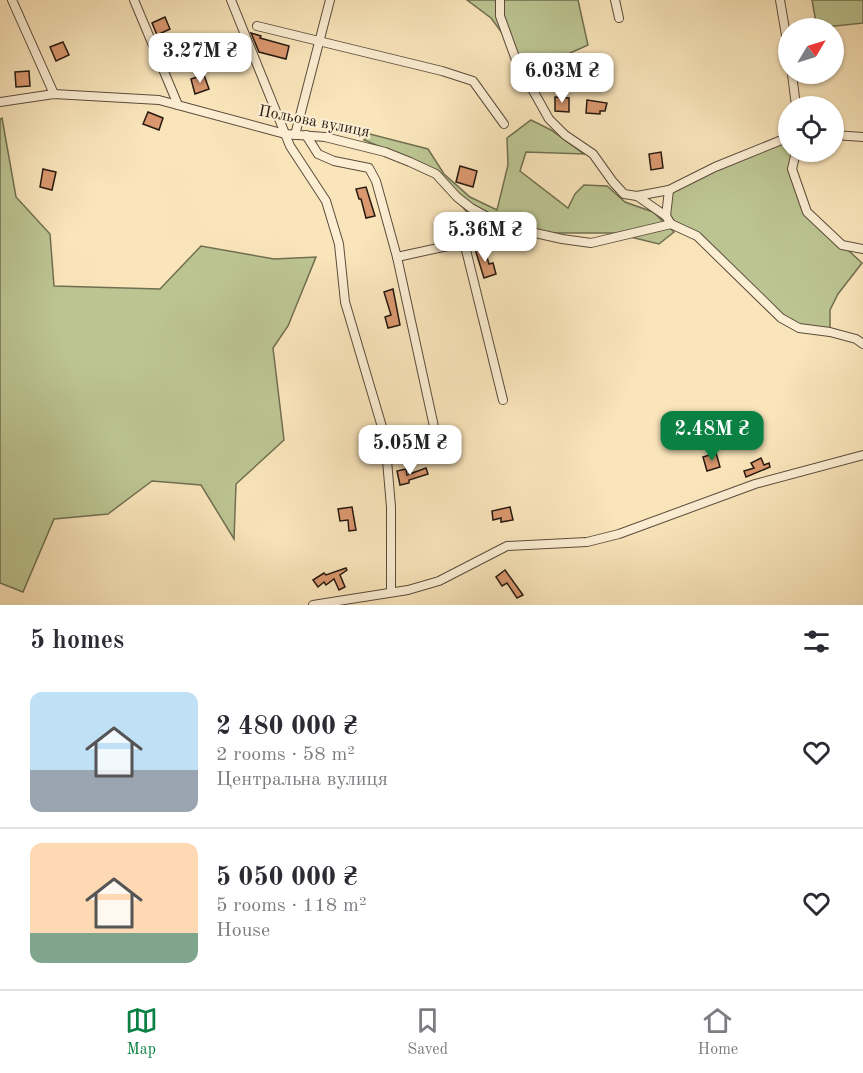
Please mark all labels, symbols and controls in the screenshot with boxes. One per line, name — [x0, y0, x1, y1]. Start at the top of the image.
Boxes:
north arrow — [778, 18, 844, 84]
map controls — [778, 18, 844, 162]
pin: 3.27M ₴ — [145, 33, 255, 84]
text: 3.27M ₴ — [163, 42, 237, 62]
pin: 6.03M ₴ — [507, 53, 617, 104]
text: 6.03M ₴ — [525, 62, 599, 82]
button: locate — [778, 96, 844, 162]
street label: Польова вулиця — [257, 103, 371, 141]
pin: 5.36M ₴ — [430, 212, 540, 263]
text: 5.36M ₴ — [448, 221, 522, 241]
pin: 2.48M ₴ — [657, 411, 767, 462]
text: 2.48M ₴ — [675, 420, 749, 440]
pin: 5.05M ₴ — [355, 425, 465, 476]
text: 5.05M ₴ — [373, 434, 447, 454]
icon: filters — [800, 625, 833, 658]
text: 5 homes — [30, 628, 124, 654]
text: 2 480 000 ₴ — [216, 714, 358, 740]
icon: home — [78, 716, 150, 788]
icon: heart — [800, 736, 833, 769]
text: 2 rooms · 58 m² — [216, 745, 355, 765]
text: Центральна вулиця — [216, 770, 388, 790]
text: 5 050 000 ₴ — [216, 865, 358, 891]
icon: home — [78, 867, 150, 939]
icon: heart — [800, 887, 833, 920]
text: 5 rooms · 118 m² — [216, 896, 366, 916]
text: House — [216, 921, 270, 941]
tab: Map — [125, 1004, 158, 1060]
tab: Saved — [407, 1004, 448, 1060]
tab: Home — [698, 1004, 738, 1060]

